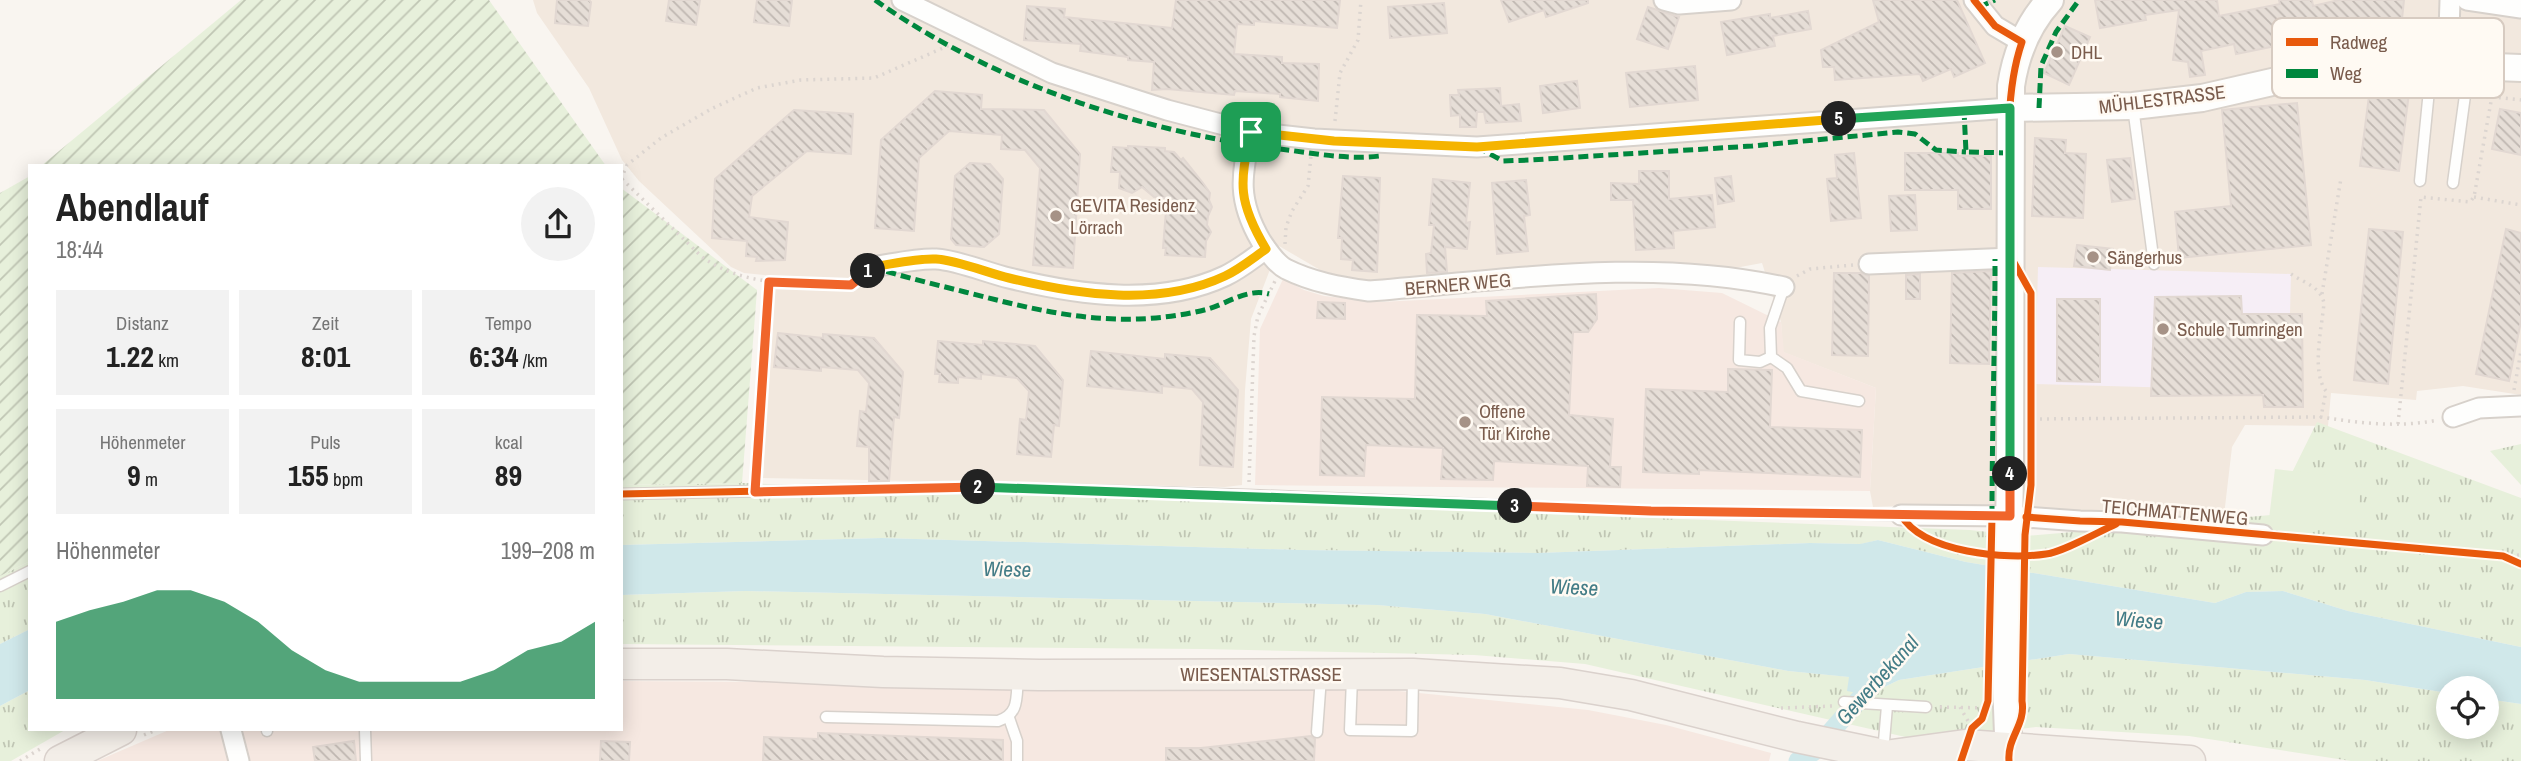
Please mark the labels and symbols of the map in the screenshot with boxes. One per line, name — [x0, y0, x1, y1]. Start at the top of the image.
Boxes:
legend — [2272, 18, 2504, 98]
text: Radweg — [2330, 29, 2387, 55]
place label: DHL — [2071, 39, 2102, 65]
marker: DHL — [2049, 44, 2065, 60]
text: Weg — [2330, 60, 2362, 86]
street label: MÜHLESTRASSE — [2097, 78, 2227, 120]
pin — [1221, 102, 1281, 162]
pin: 5 — [1822, 102, 1856, 136]
place label: GEVITA Residenz Lörrach — [1070, 192, 1196, 240]
marker: GEVITA Residenz Lörrach — [1048, 208, 1064, 224]
place label: Sängerhus — [2107, 244, 2183, 270]
marker: Sängerhus — [2085, 249, 2101, 265]
pin: 1 — [850, 254, 886, 288]
street label: BERNER WEG — [1404, 266, 1512, 302]
place label: Schule Tumringen — [2177, 316, 2303, 342]
marker: Schule Tumringen — [2155, 321, 2171, 337]
place label: Offene Tür Kirche — [1479, 398, 1550, 446]
marker: Offene Tür Kirche — [1457, 414, 1473, 430]
pin: 4 — [1993, 456, 2028, 491]
pin: 2 — [960, 470, 996, 504]
pin: 3 — [1498, 489, 1532, 524]
street label: TEICHMATTENWEG — [2101, 493, 2249, 531]
water label: Wiese — [983, 554, 1031, 584]
water label: Wiese — [1549, 571, 1599, 603]
water label: Wiese — [2114, 603, 2164, 637]
water label: Gewerbekanal — [1829, 628, 1926, 731]
street label: WIESENTALSTRASSE — [1180, 661, 1342, 687]

